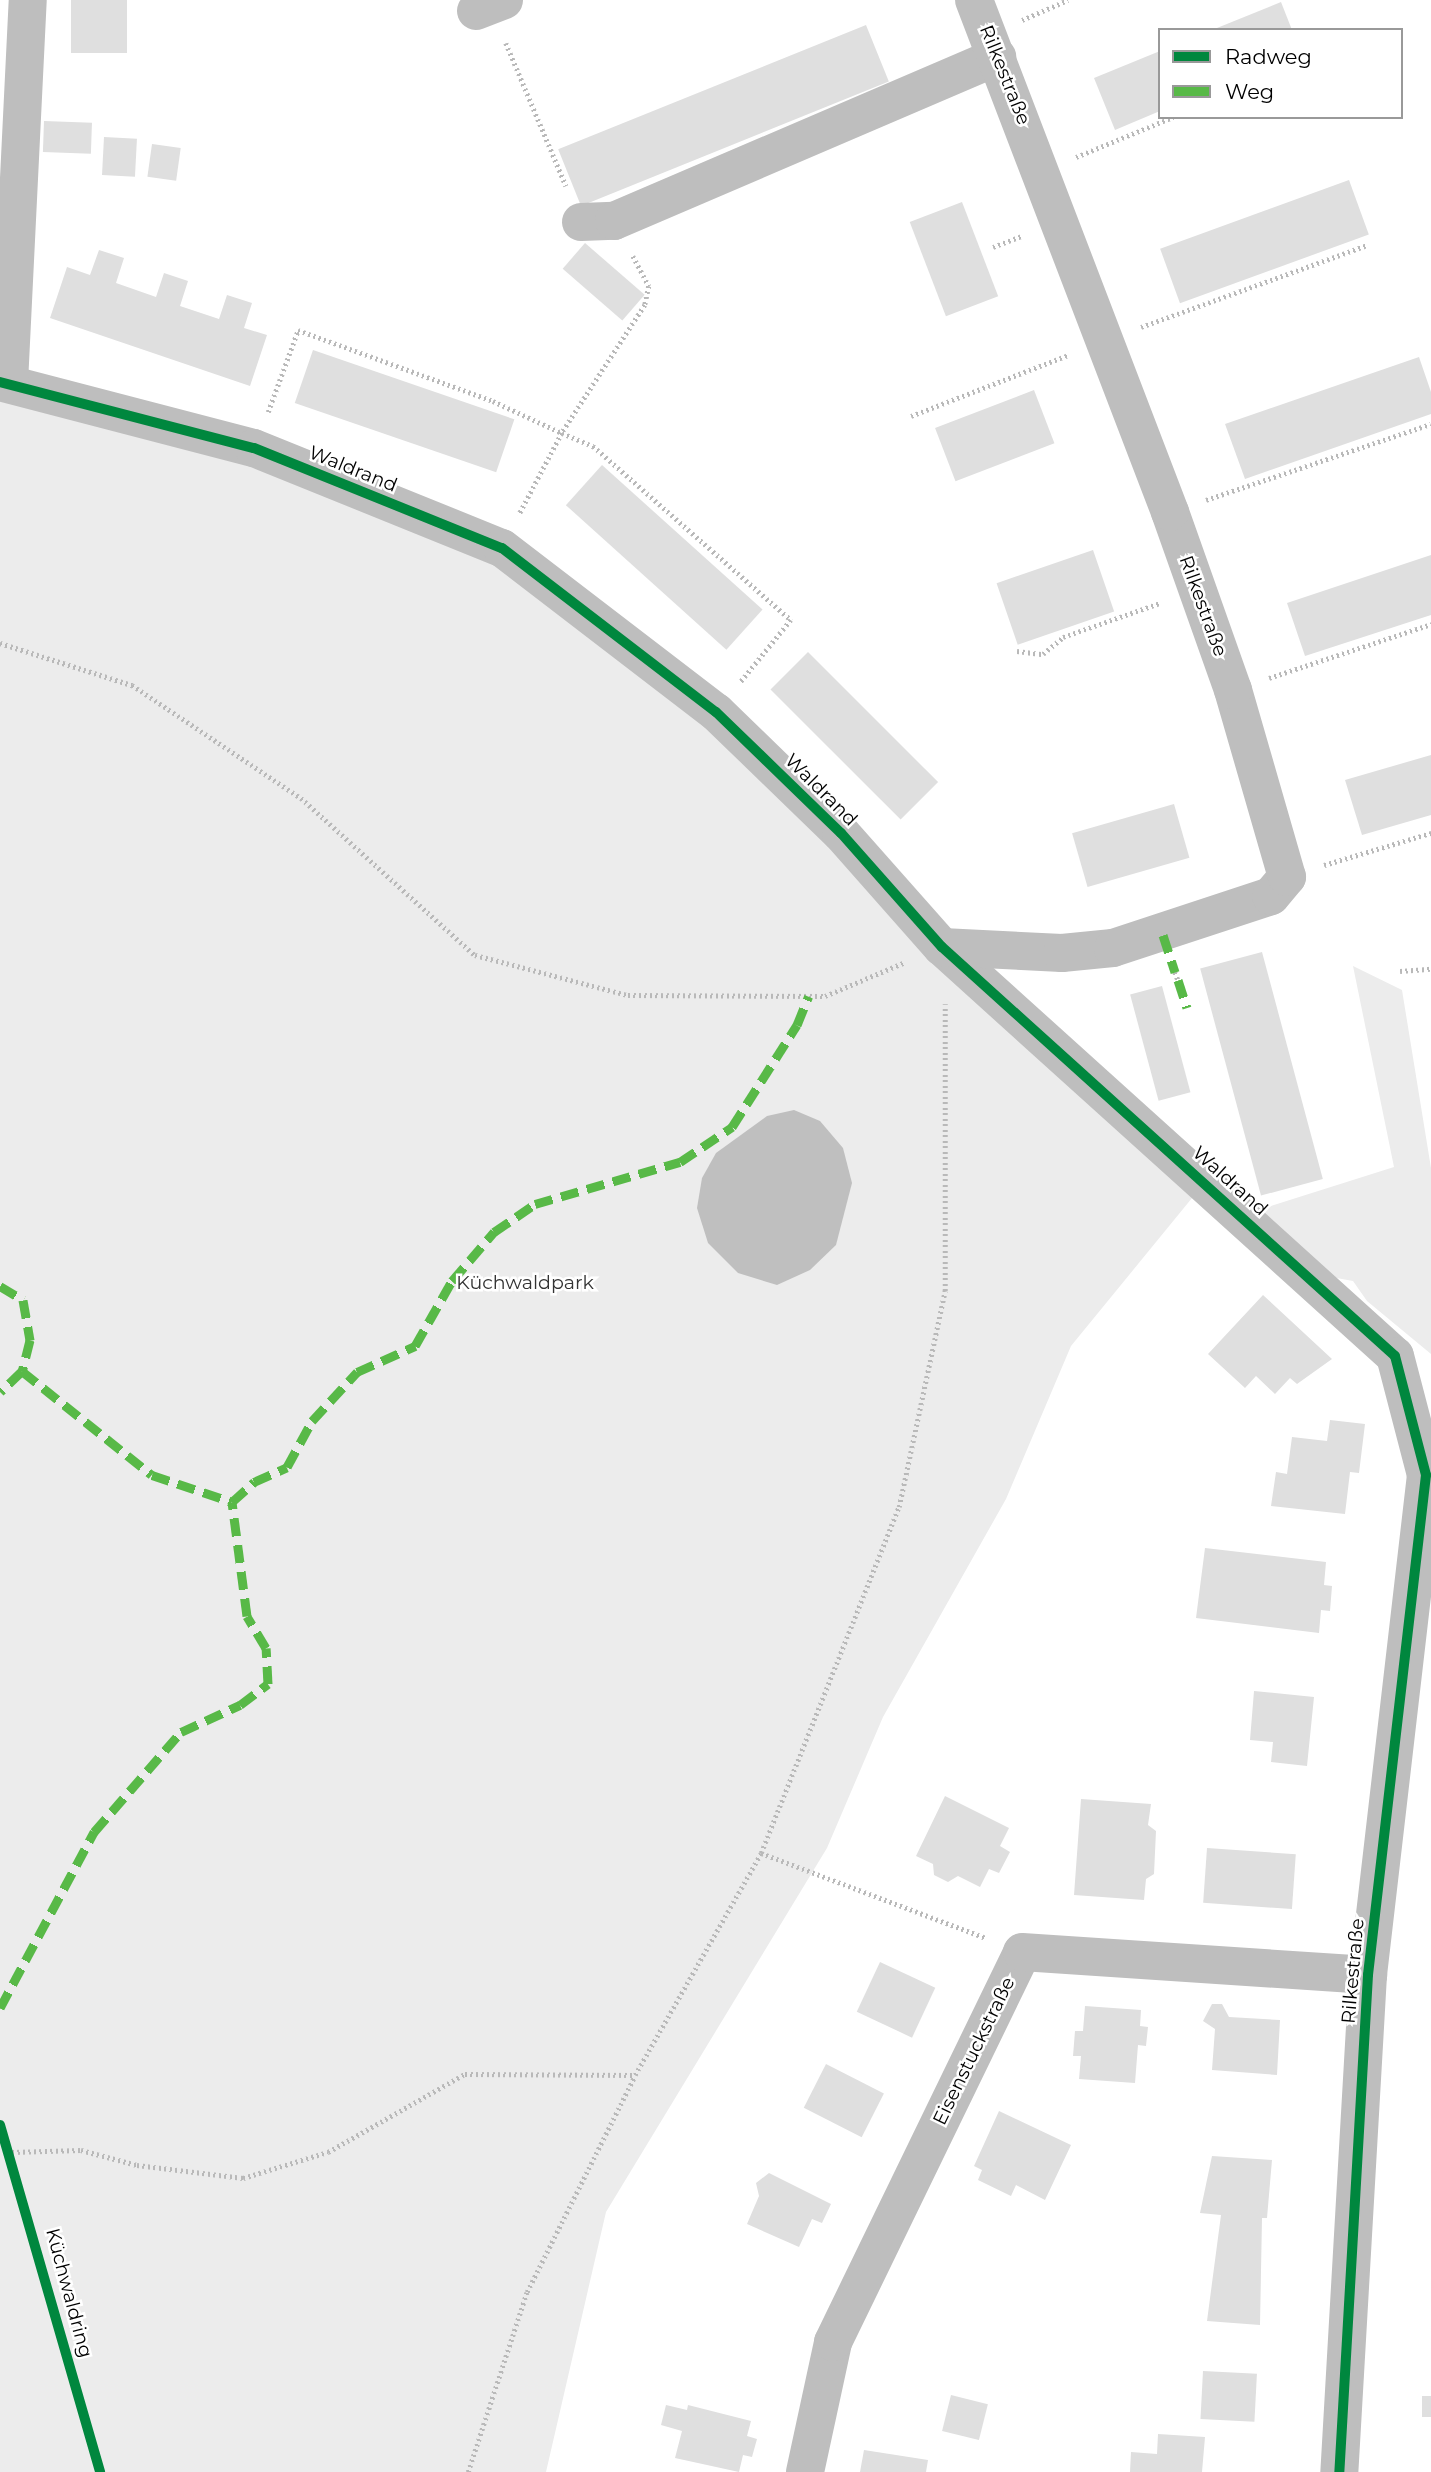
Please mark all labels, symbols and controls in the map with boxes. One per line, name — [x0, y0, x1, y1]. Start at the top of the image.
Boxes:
street label: Rilkestraße — [975, 22, 1035, 128]
legend — [1158, 28, 1403, 119]
text: Radweg — [1225, 44, 1312, 69]
text: Weg — [1225, 79, 1274, 104]
street label: Waldrand — [306, 441, 400, 497]
street label: Rilkestraße — [1174, 552, 1232, 660]
street label: Waldrand — [780, 749, 862, 831]
street label: Waldrand — [1188, 1141, 1272, 1221]
park label: Küchwaldpark — [456, 1272, 594, 1294]
street label: Rilkestraße — [1337, 1917, 1369, 2025]
street label: Eisenstuckstraße — [928, 1973, 1020, 2129]
street label: Küchwaldring — [41, 2226, 97, 2360]

